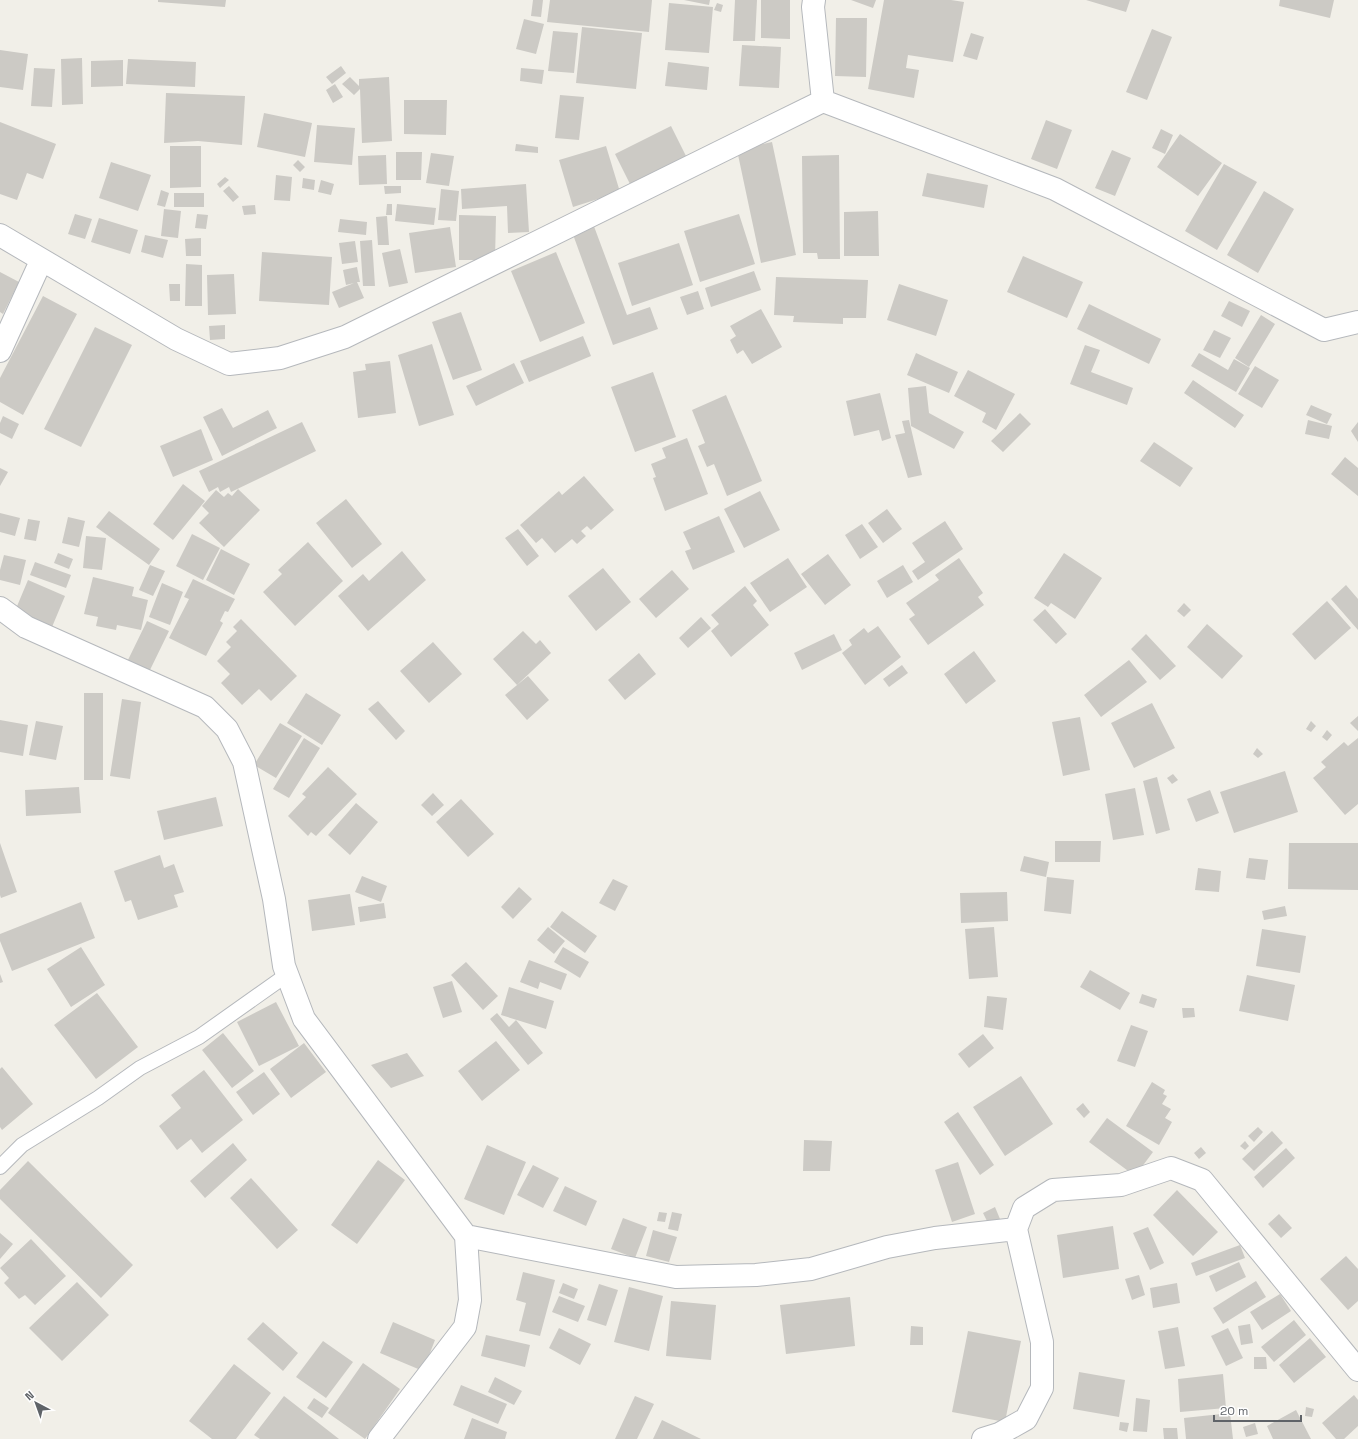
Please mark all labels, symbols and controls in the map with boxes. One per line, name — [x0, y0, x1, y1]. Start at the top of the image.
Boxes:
north arrow — [16, 1383, 56, 1423]
text: N — [22, 1388, 37, 1403]
scale bar — [1214, 1397, 1301, 1423]
text: 20 m — [1220, 1403, 1248, 1419]

